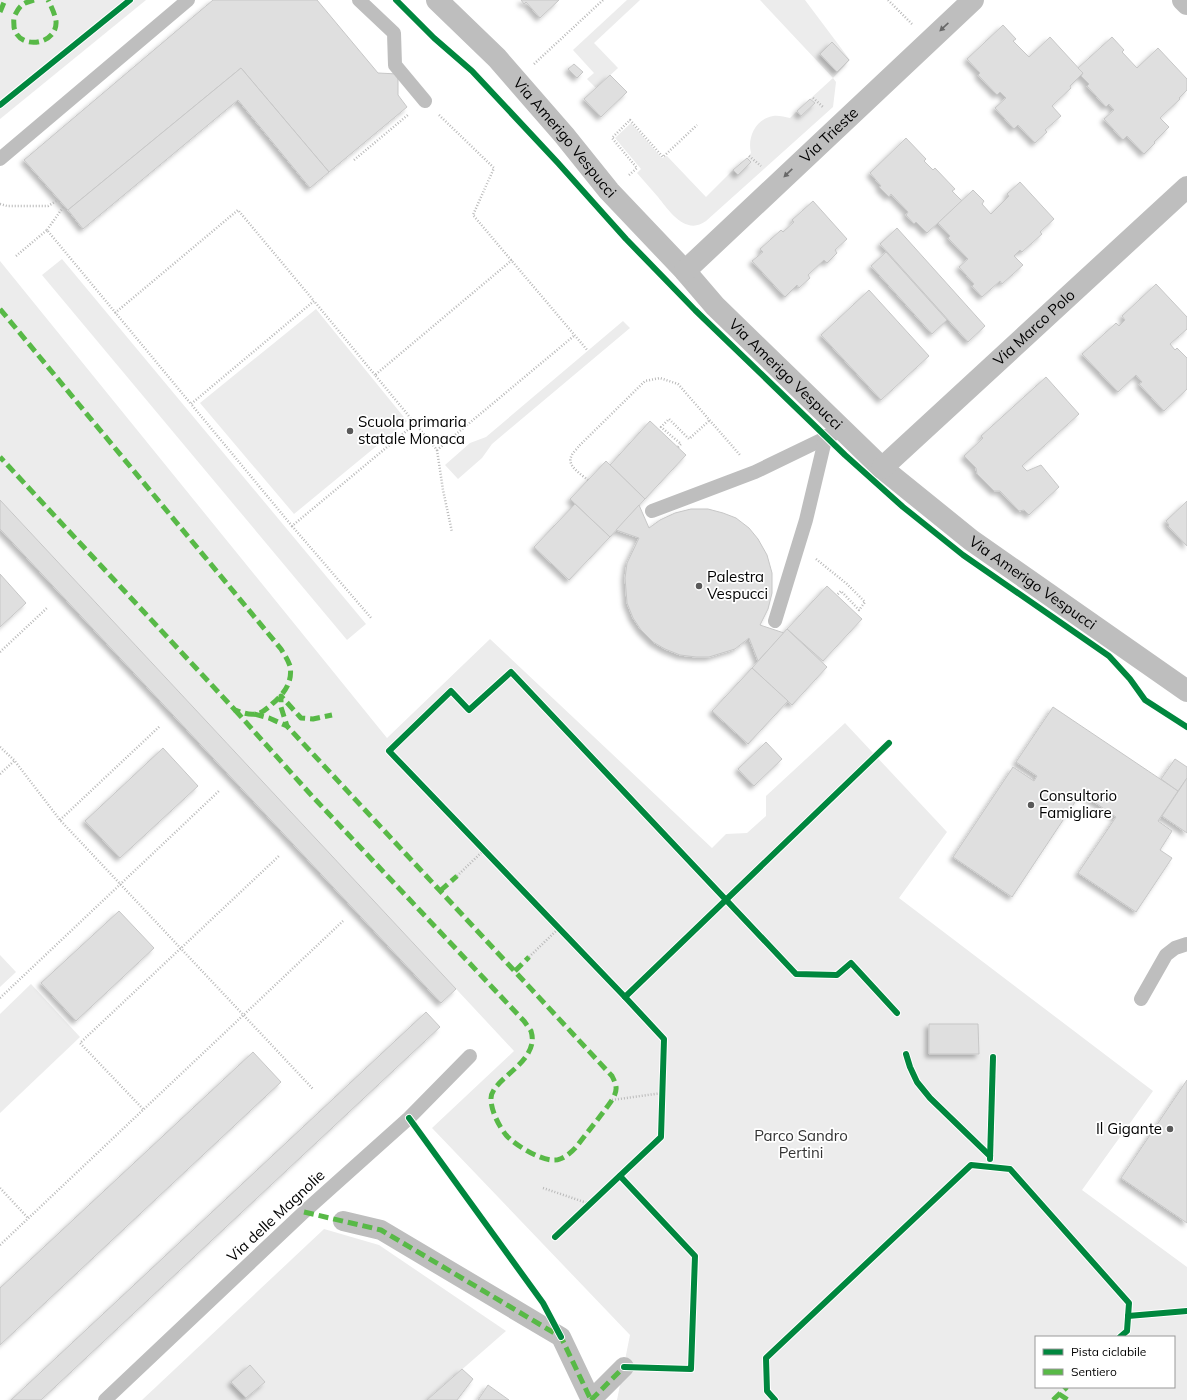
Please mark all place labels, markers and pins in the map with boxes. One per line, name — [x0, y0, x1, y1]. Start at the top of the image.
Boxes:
place label: Scuola primaria statale Monaca — [358, 412, 467, 448]
marker: Scuola primaria statale Monaca — [345, 426, 355, 436]
place label: Palestra Vespucci — [707, 567, 768, 603]
marker: Palestra Vespucci — [694, 581, 704, 591]
place label: Consultorio Famigliare — [1039, 786, 1117, 822]
marker: Consultorio Famigliare — [1026, 800, 1036, 810]
place label: Il Gigante — [1096, 1119, 1162, 1138]
marker: Il Gigante — [1165, 1124, 1175, 1134]

